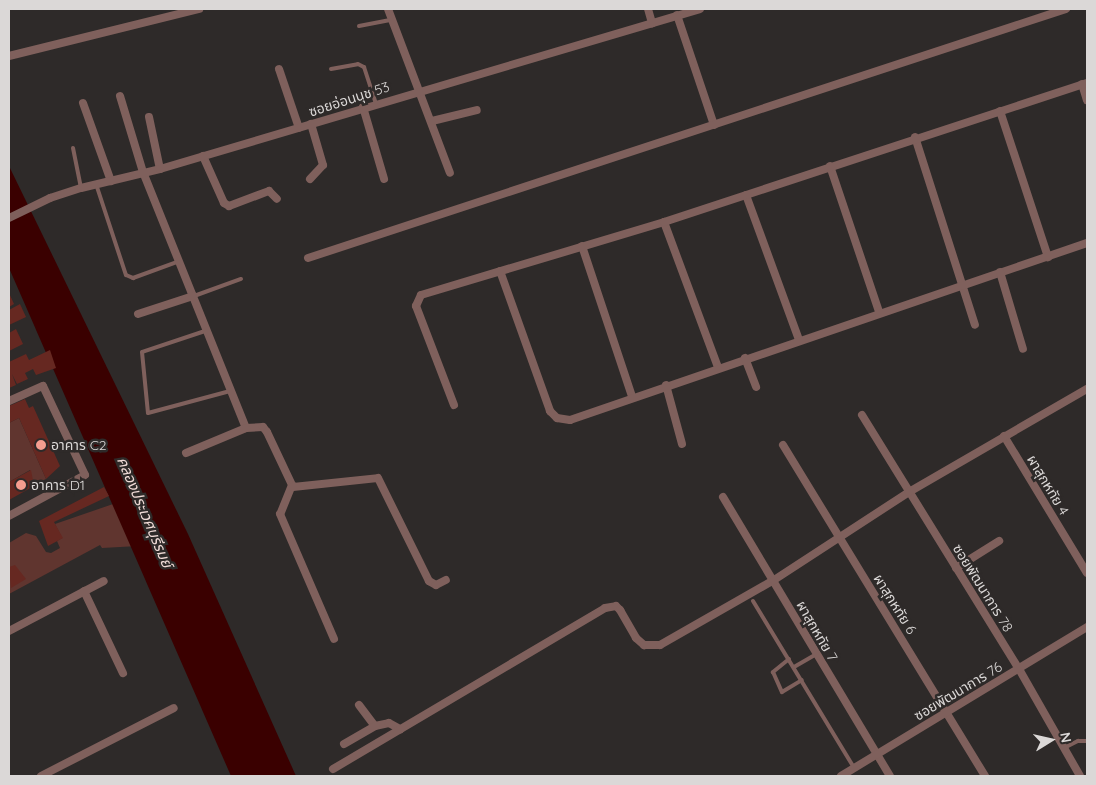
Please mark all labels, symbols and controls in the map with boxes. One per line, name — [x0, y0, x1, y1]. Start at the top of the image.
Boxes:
street label: ซอยอ่อนนุช 53 — [307, 78, 391, 120]
place label: อาคาร C2 — [51, 437, 107, 453]
marker: อาคาร C2 — [35, 439, 47, 451]
street label: ผาสุกหทัย 4 — [1023, 452, 1073, 518]
water label: คลองประเวศบุรีรมย์ — [114, 454, 176, 570]
place label: อาคาร D1 — [31, 477, 85, 493]
marker: อาคาร D1 — [15, 479, 27, 491]
street label: ซอยพัฒนาการ 78 — [949, 541, 1017, 635]
street label: ผาสุกหทัย 6 — [870, 571, 920, 637]
street label: ผาสุกหทัย 7 — [793, 598, 841, 664]
street label: ซอยพัฒนาการ 76 — [911, 658, 1005, 724]
north arrow — [1026, 715, 1076, 765]
text: N — [1056, 731, 1076, 744]

